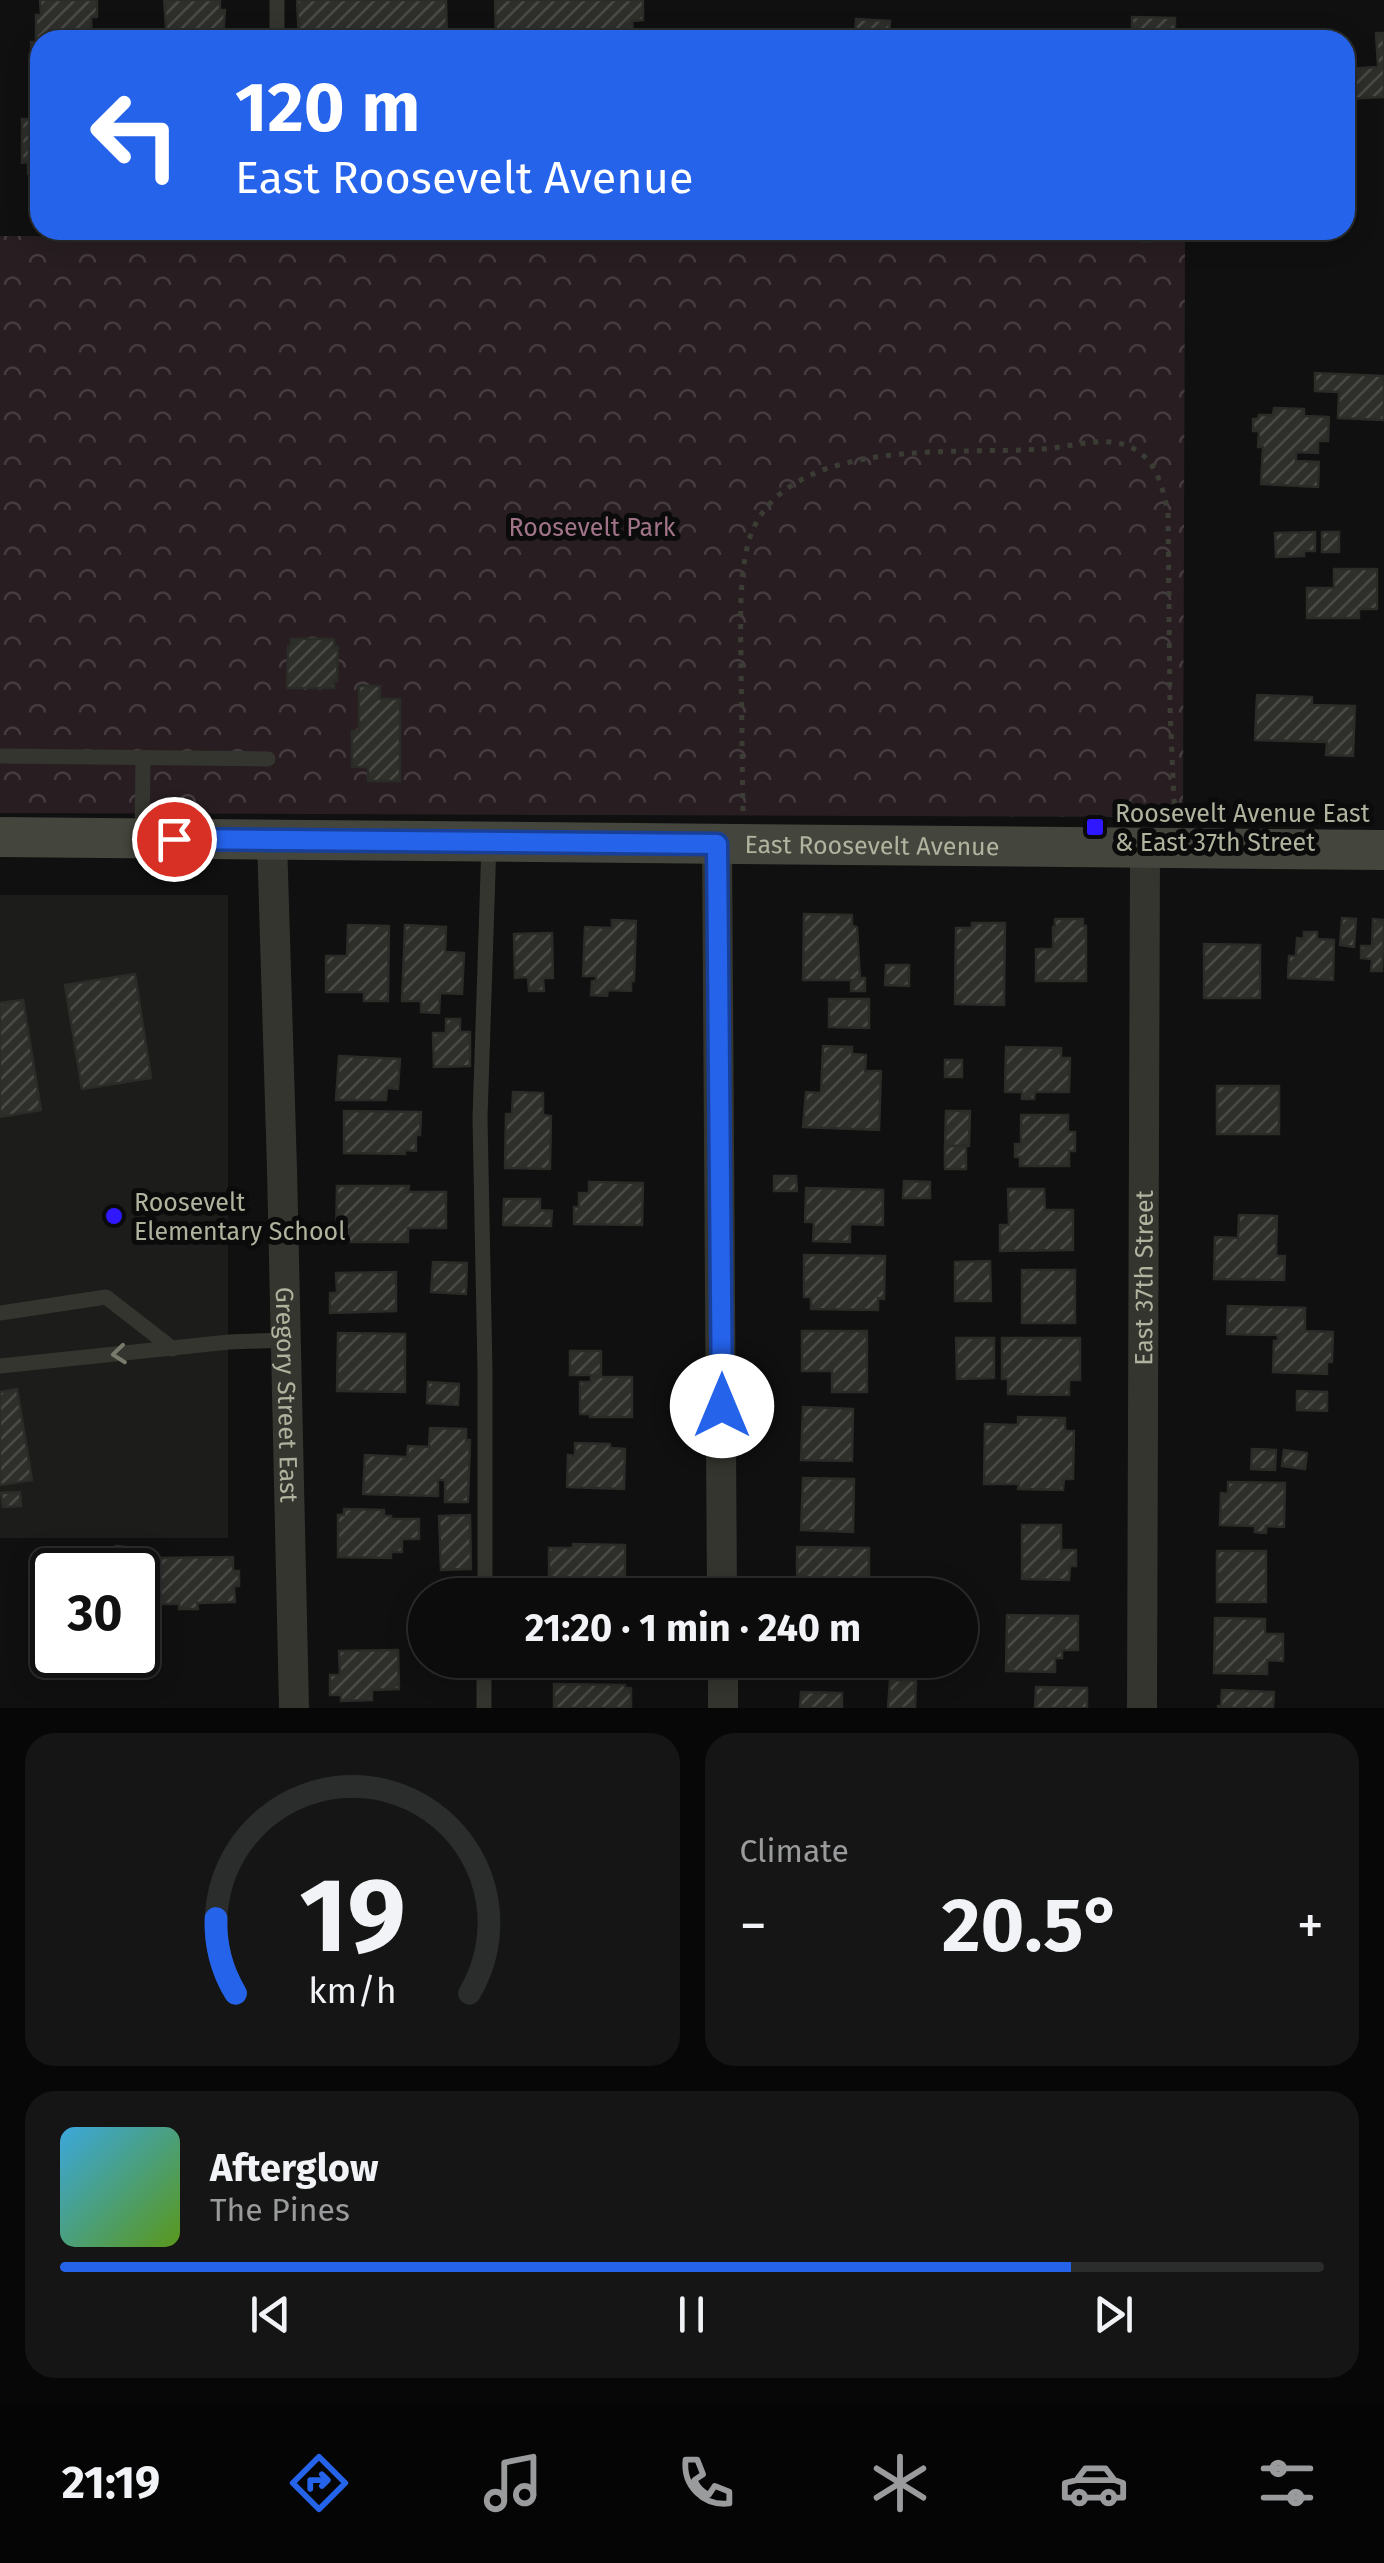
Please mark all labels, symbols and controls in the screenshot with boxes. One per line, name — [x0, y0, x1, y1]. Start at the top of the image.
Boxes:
text: 120 m — [235, 66, 420, 150]
icon: left — [70, 70, 200, 200]
text: East Roosevelt Avenue — [235, 151, 693, 205]
park label: Roosevelt Park — [508, 513, 676, 543]
pin — [132, 797, 217, 882]
place label: Roosevelt Avenue East & East 37th Street — [1115, 799, 1371, 858]
icon: arrive — [147, 812, 202, 867]
marker: Roosevelt Avenue East & East 37th Street — [1084, 816, 1106, 838]
street label: East Roosevelt Avenue — [744, 830, 1000, 862]
place label: Roosevelt Elementary School — [134, 1188, 346, 1247]
street label: East 37th Street — [1129, 1189, 1160, 1366]
marker: Roosevelt Elementary School — [103, 1205, 125, 1227]
street label: Gregory Street East — [269, 1287, 303, 1504]
one-way arrow — [111, 1343, 127, 1364]
position arrow — [670, 1354, 774, 1458]
speed limit sign: 30 — [30, 1548, 160, 1678]
text: 21:20 · 1 min · 240 m — [525, 1605, 861, 1651]
text: Climate — [740, 1832, 849, 1870]
text: 19 — [299, 1854, 406, 1979]
text: 20.5° — [942, 1881, 1122, 1971]
text: − — [740, 1893, 767, 1959]
text: + — [1297, 1893, 1324, 1959]
text: km/h — [308, 1970, 396, 2012]
text: Afterglow — [210, 2145, 378, 2191]
text: The Pines — [210, 2191, 350, 2229]
icon: previous — [243, 2287, 298, 2342]
icon: pause — [664, 2287, 719, 2342]
icon: next — [1086, 2287, 1141, 2342]
icon: directions — [284, 2448, 354, 2518]
icon: music — [478, 2448, 548, 2518]
icon: phone — [671, 2448, 741, 2518]
icon: climate — [865, 2448, 935, 2518]
icon: car — [1059, 2448, 1129, 2518]
icon: filters — [1252, 2448, 1322, 2518]
text: 21:19 — [62, 2456, 160, 2510]

